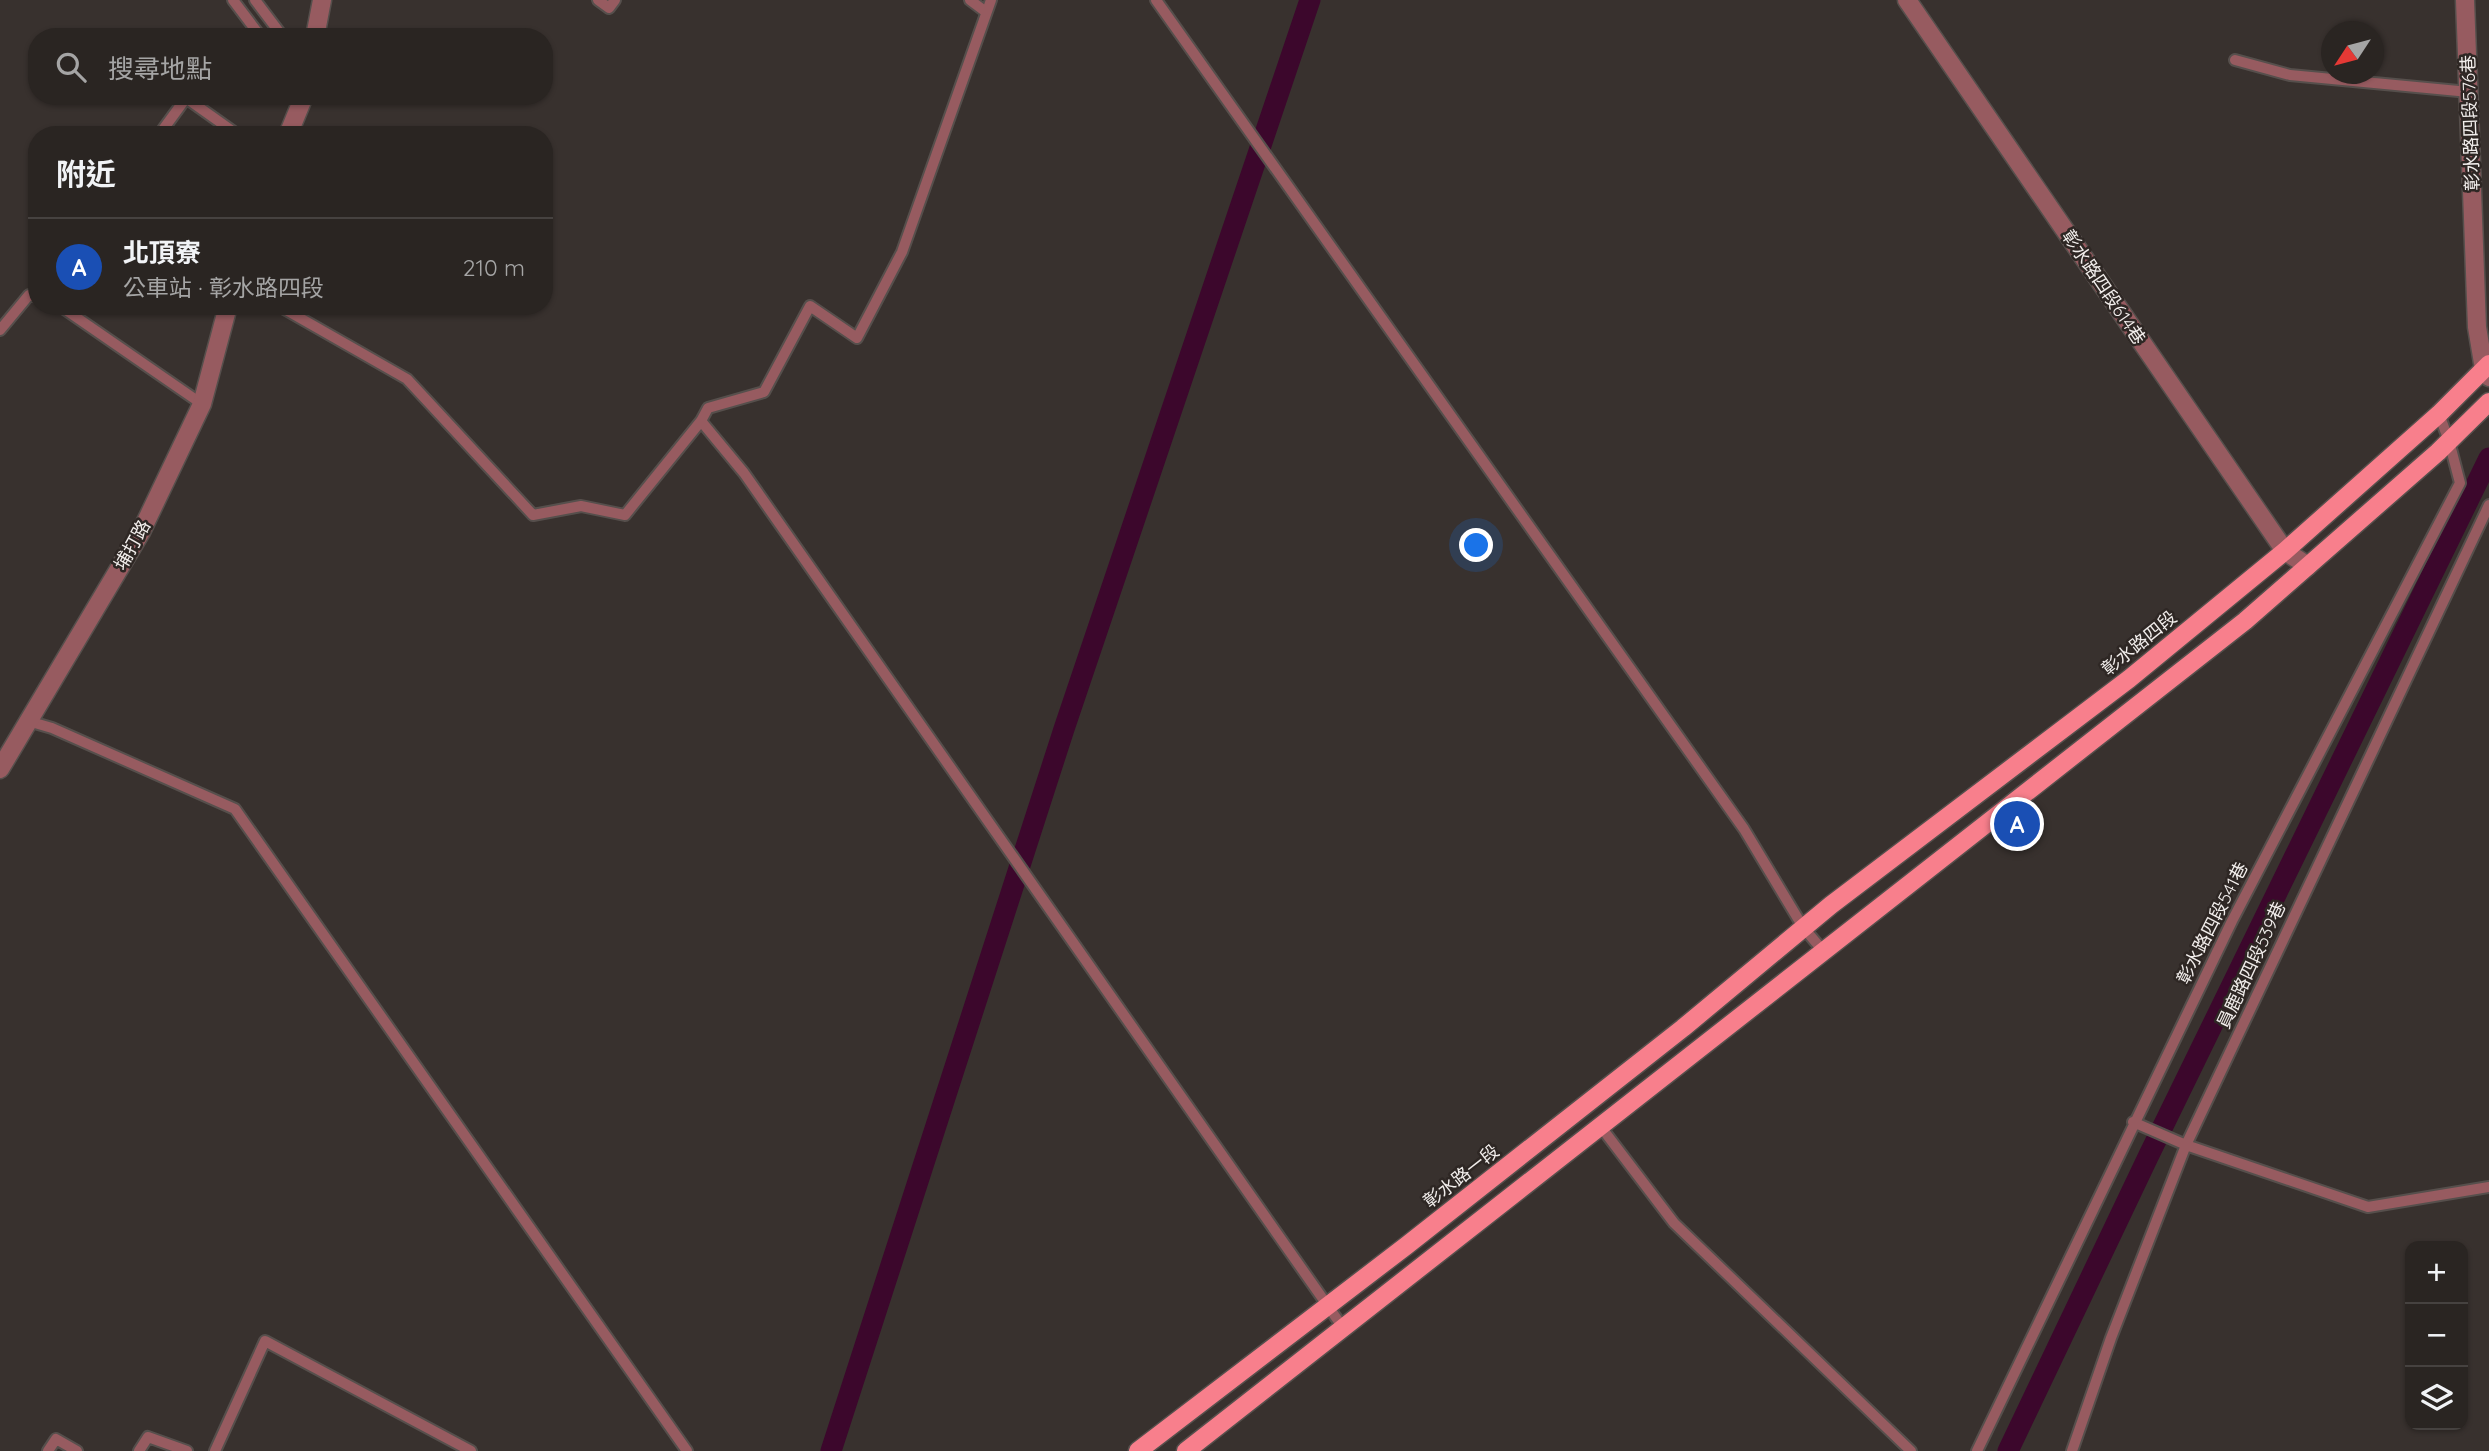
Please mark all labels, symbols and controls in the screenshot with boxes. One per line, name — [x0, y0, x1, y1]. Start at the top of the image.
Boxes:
north arrow — [2321, 21, 2384, 84]
search box — [28, 28, 553, 105]
icon: search — [52, 48, 90, 86]
text: 搜尋地點 — [108, 52, 212, 85]
street label: 彰水路四段576巷 — [2456, 55, 2484, 191]
text: 附近 — [56, 155, 116, 193]
street label: 彰水路四段614巷 — [2057, 225, 2151, 349]
text: 北頂寮 — [123, 236, 201, 269]
text: A — [72, 253, 86, 282]
text: 210 m — [463, 253, 525, 282]
text: 公車站 · 彰水路四段 — [123, 273, 324, 302]
street label: 埔打路 — [109, 516, 155, 574]
your location — [1459, 528, 1493, 562]
street label: 彰水路四段 — [2097, 606, 2181, 680]
pin: A — [1994, 798, 2040, 850]
street label: 彰水路四段541巷 — [2171, 858, 2253, 988]
street label: 員鹿路四段539巷 — [2212, 898, 2290, 1032]
street label: 彰水路一段 — [1418, 1139, 1504, 1213]
map controls — [2405, 1241, 2468, 1430]
button: + — [2405, 1241, 2468, 1304]
button: − — [2405, 1304, 2468, 1367]
button: layers — [2405, 1367, 2468, 1430]

